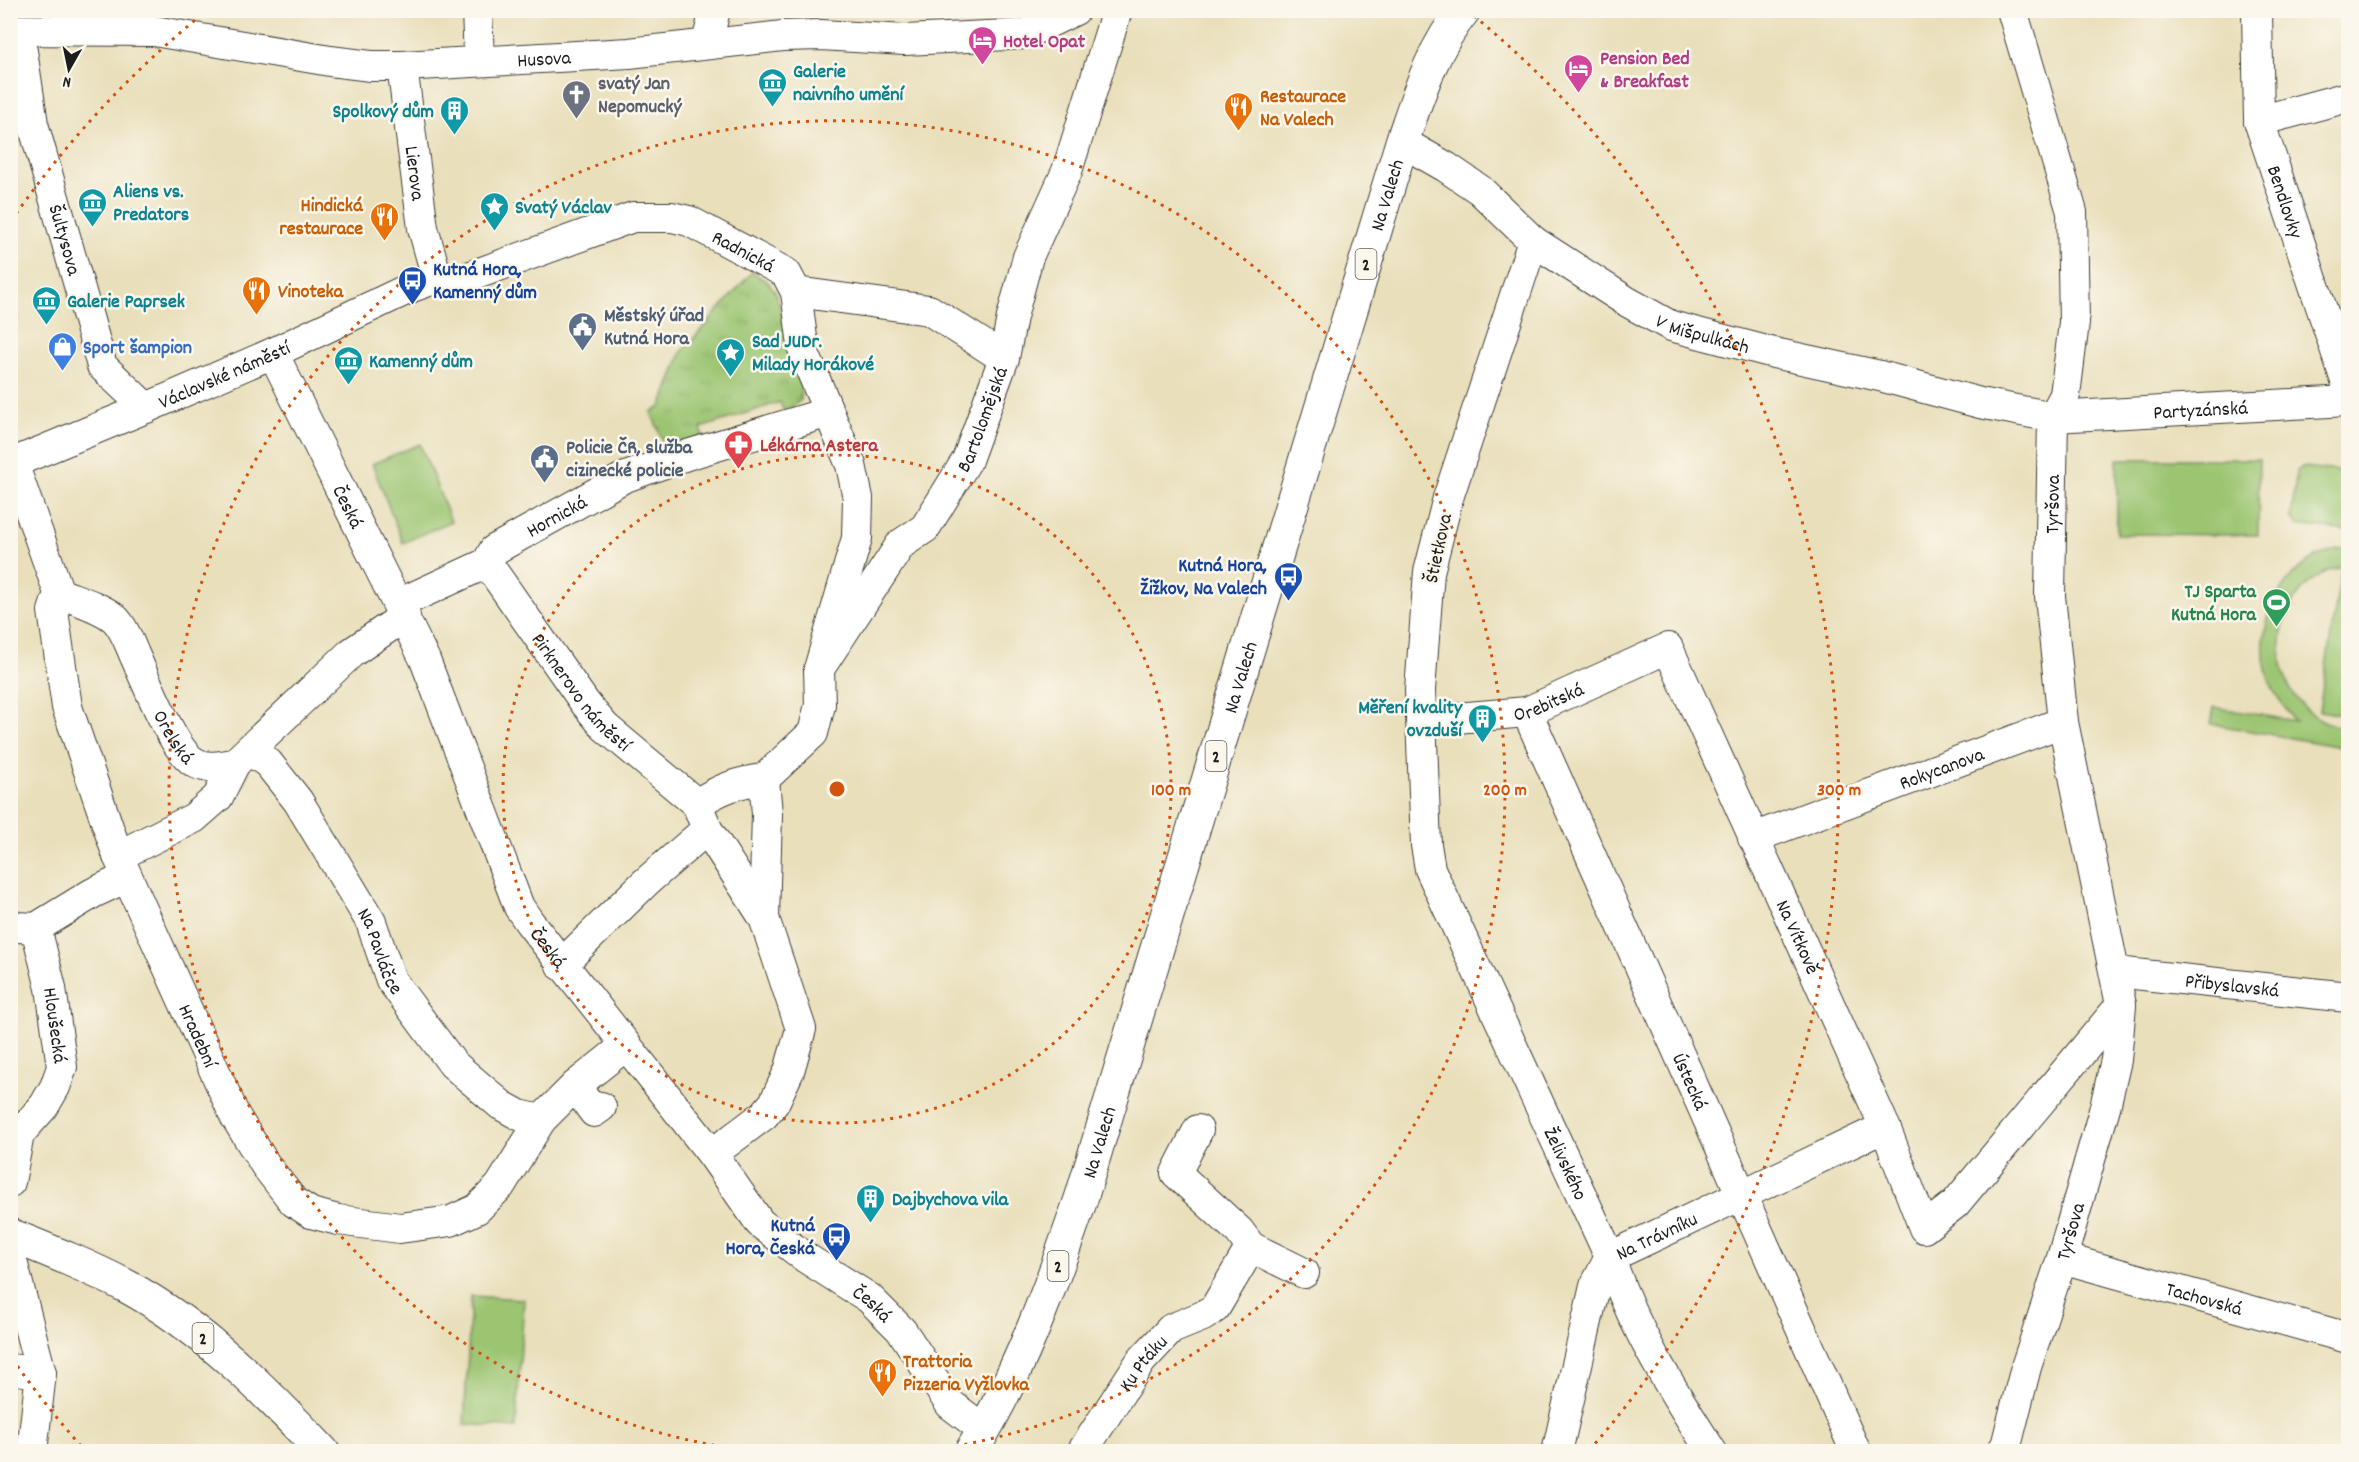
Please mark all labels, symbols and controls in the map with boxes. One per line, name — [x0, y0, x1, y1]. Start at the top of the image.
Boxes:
hotel icon: Hotel Opat — [966, 24, 998, 66]
place label: Hotel Opat — [1003, 29, 1086, 57]
north arrow — [39, 39, 99, 99]
street label: Husova — [516, 45, 572, 76]
place label: Pension Bed & Breakfast — [1600, 46, 1690, 97]
hotel icon: Pension Bed & Breakfast — [1563, 52, 1595, 94]
place label: Galerie naivního umění — [793, 59, 905, 110]
museum icon: Galerie naivního umění — [756, 66, 788, 108]
text: N — [61, 69, 73, 93]
place label: svatý Jan Nepomucký — [598, 71, 682, 122]
church icon: svatý Jan Nepomucký — [561, 78, 593, 120]
place label: Restaurace Na Valech — [1260, 84, 1346, 135]
restaurant icon: Restaurace Na Valech — [1223, 90, 1255, 132]
building icon: Spolkový dům — [439, 94, 471, 136]
place label: Spolkový dům — [332, 99, 434, 127]
street label: Lierova — [396, 145, 430, 203]
street label: Na Valech — [1365, 156, 1413, 235]
street label: Bendlovky — [2258, 162, 2309, 244]
place label: Aliens vs. Predators — [113, 179, 189, 230]
museum icon: Aliens vs. Predators — [76, 186, 108, 228]
place icon: Svatý Václav — [478, 190, 510, 232]
place label: Hindická restaurace — [279, 193, 364, 244]
place label: Svatý Václav — [515, 195, 612, 223]
restaurant icon: Hindická restaurace — [368, 200, 400, 242]
street label: Šultysova — [40, 202, 87, 280]
street label: Radnická — [706, 225, 779, 281]
road number: 2 — [1356, 249, 1376, 279]
place label: Kutná Hora, Kamenný dům — [433, 257, 537, 308]
bus stop icon: Kutná Hora, Kamenný dům — [396, 264, 428, 306]
restaurant icon: Vinoteka — [241, 274, 273, 316]
place label: Vinoteka — [278, 279, 344, 307]
museum icon: Galerie Paprsek — [30, 284, 62, 326]
place label: Galerie Paprsek — [67, 289, 185, 317]
place label: Městský úřad Kutná Hora — [604, 303, 704, 354]
street label: V Mišpulkách — [1649, 309, 1752, 363]
public building icon: Městský úřad Kutná Hora — [567, 310, 599, 352]
place label: Sad JUDr. Milady Horákové — [752, 329, 875, 380]
shop icon: Sport šampion — [46, 330, 78, 372]
place label: Sport šampion — [83, 335, 192, 363]
street label: Václavské náměstí — [155, 335, 297, 418]
place icon: Sad JUDr. Milady Horákové — [715, 336, 747, 378]
museum icon: Kamenný dům — [332, 344, 364, 386]
place label: Kamenný dům — [369, 349, 473, 377]
street label: Bartolomějská — [952, 363, 1017, 479]
street label: Partyzánská — [2153, 395, 2249, 429]
pharmacy icon: Lékárna Astera — [723, 428, 755, 470]
place label: Lékárna Astera — [760, 433, 879, 461]
place label: Policie ČR, služba cizinecké policie — [566, 435, 693, 486]
public building icon: Policie ČR, služba cizinecké policie — [529, 442, 561, 484]
street label: Tyršova — [2040, 474, 2069, 534]
street label: Česká — [324, 481, 369, 534]
street label: Hornická — [522, 490, 593, 546]
street label: Štietkova — [1419, 511, 1461, 586]
place label: Kutná Hora, Žižkov, Na Valech — [1140, 553, 1267, 604]
bus stop icon: Kutná Hora, Žižkov, Na Valech — [1272, 560, 1304, 602]
place label: TJ Sparta Kutná Hora — [2171, 579, 2257, 630]
sports icon: TJ Sparta Kutná Hora — [2261, 586, 2293, 628]
street label: Pirknerovo náměstí — [523, 628, 637, 761]
street label: Na Valech — [1218, 639, 1266, 717]
street label: Orebitská — [1513, 677, 1589, 730]
place label: Měření kvality ovzduší — [1358, 695, 1464, 746]
building icon: Měření kvality ovzduší — [1467, 702, 1499, 744]
street label: Orelská — [144, 706, 199, 772]
road number: 2 — [1206, 741, 1226, 771]
street label: Rokycanova — [1896, 742, 1989, 799]
centre of rings — [827, 779, 847, 799]
text: 100 m — [1151, 779, 1191, 804]
text: 200 m — [1483, 779, 1527, 804]
text: 300 m — [1817, 779, 1861, 804]
street label: Na Vítkově — [1767, 896, 1825, 979]
street label: Na Pavláčce — [349, 904, 408, 1002]
street label: Česká — [522, 923, 572, 975]
street label: Přibyslavská — [2184, 969, 2280, 1006]
street label: Hloušecká — [34, 986, 72, 1065]
street label: Hradební — [169, 1000, 223, 1074]
street label: Ústecká — [1663, 1049, 1713, 1115]
street label: Na Valech — [1077, 1104, 1125, 1182]
street label: Želivského — [1535, 1123, 1593, 1206]
building icon: Dajbychova vila — [855, 1182, 887, 1224]
place label: Dajbychova vila — [892, 1187, 1009, 1215]
street label: Tyršova — [2051, 1199, 2094, 1264]
street label: Na Trávníku — [1612, 1207, 1703, 1269]
place label: Kutná Hora, Česká — [725, 1213, 816, 1264]
bus stop icon: Kutná Hora, Česká — [820, 1220, 852, 1262]
road number: 2 — [1048, 1251, 1068, 1281]
street label: Tachovská — [2162, 1277, 2245, 1325]
street label: Česká — [846, 1280, 897, 1330]
road number: 2 — [192, 1323, 214, 1353]
street label: Ku Ptáku — [1114, 1330, 1176, 1398]
place label: Trattoria Pizzeria Vyžlovka — [903, 1349, 1030, 1400]
restaurant icon: Trattoria Pizzeria Vyžlovka — [866, 1356, 898, 1398]

